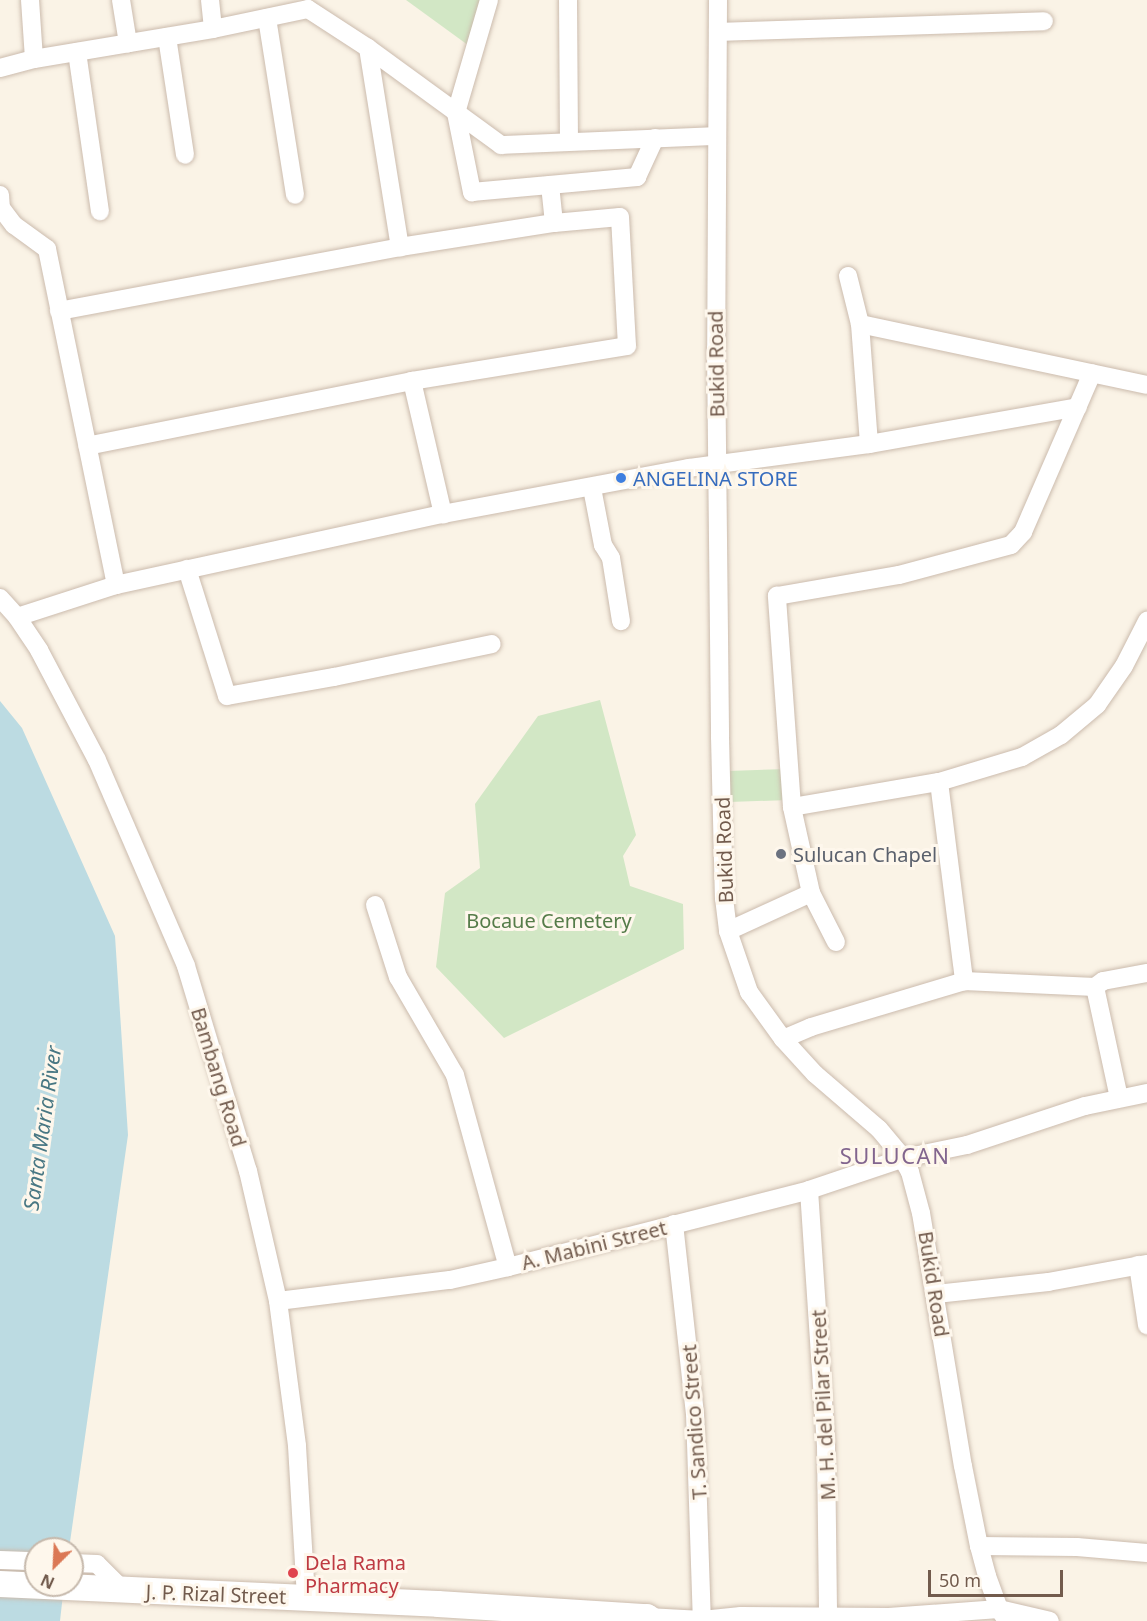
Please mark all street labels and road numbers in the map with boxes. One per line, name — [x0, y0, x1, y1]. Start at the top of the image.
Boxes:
street label: Bukid Road — [703, 310, 729, 418]
street label: Bukid Road — [710, 796, 738, 904]
street label: Bambang Road — [186, 1004, 252, 1150]
street label: A. Mabini Street — [519, 1215, 669, 1275]
street label: Bukid Road — [914, 1229, 954, 1339]
street label: M. H. del Pilar Street — [806, 1309, 840, 1501]
street label: T. Sandico Street — [677, 1344, 711, 1500]
street label: J. P. Rizal Street — [145, 1580, 287, 1608]

